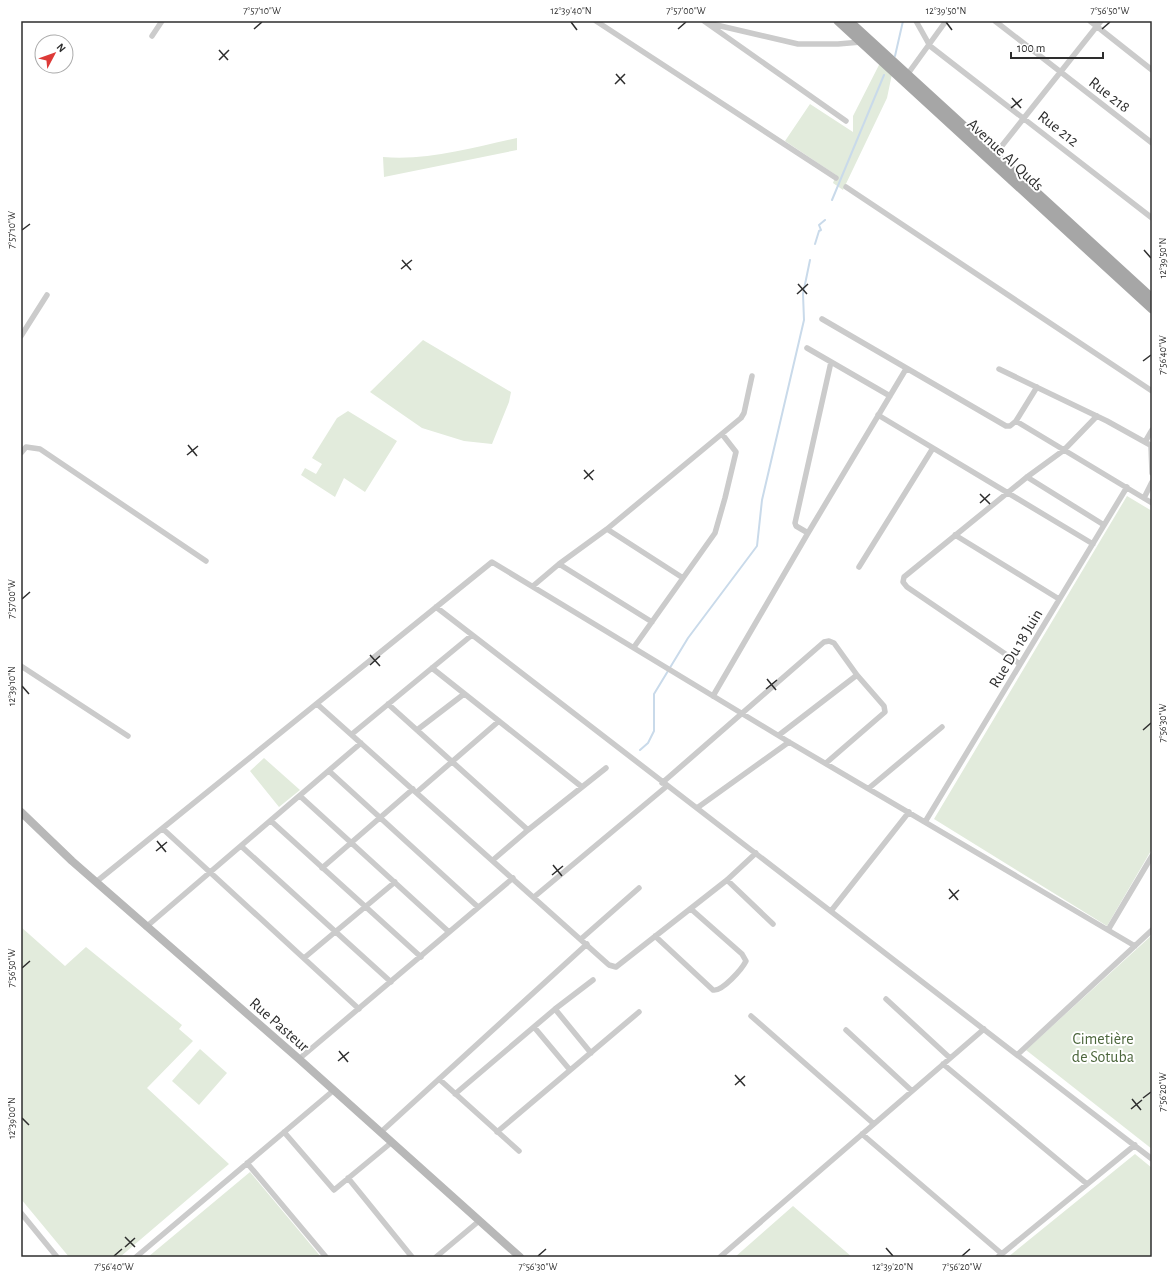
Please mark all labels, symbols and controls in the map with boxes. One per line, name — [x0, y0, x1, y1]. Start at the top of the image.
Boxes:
text: 7°57'10"W — [243, 6, 281, 16]
text: 12°39'40"N — [550, 6, 592, 16]
text: 7°57'00"W — [666, 6, 706, 16]
text: 12°39'50"N — [926, 6, 966, 16]
text: 7°56'50"W — [1091, 6, 1130, 16]
north arrow — [34, 34, 74, 74]
scale bar — [1011, 34, 1103, 60]
text: N — [55, 41, 68, 54]
text: 100 m — [1017, 42, 1045, 54]
street label: Rue 218 — [1086, 74, 1133, 116]
street label: Rue 212 — [1035, 108, 1082, 149]
street label: Avenue Al Quds — [963, 116, 1047, 195]
text: 7°57'10"W — [7, 211, 17, 249]
text: 12°39'50"N — [1158, 238, 1168, 278]
text: 7°56'40"W — [1158, 335, 1168, 375]
text: 7°57'00"W — [7, 579, 17, 619]
street label: Rue Du 18 Juin — [986, 606, 1046, 691]
text: 12°39'10"N — [7, 666, 17, 706]
text: 7°56'30"W — [1158, 703, 1168, 742]
text: 7°56'50"W — [7, 948, 17, 987]
street label: Rue Pasteur — [246, 995, 313, 1055]
park label: Cimetière de Sotuba — [1072, 1031, 1134, 1065]
text: 7°56'20"W — [1158, 1072, 1168, 1112]
text: 12°39'00"N — [7, 1097, 17, 1139]
text: 7°56'40"W — [94, 1262, 134, 1272]
text: 7°56'30"W — [519, 1262, 558, 1272]
text: 12°39'20"N — [873, 1262, 913, 1272]
text: 7°56'20"W — [942, 1262, 982, 1272]

